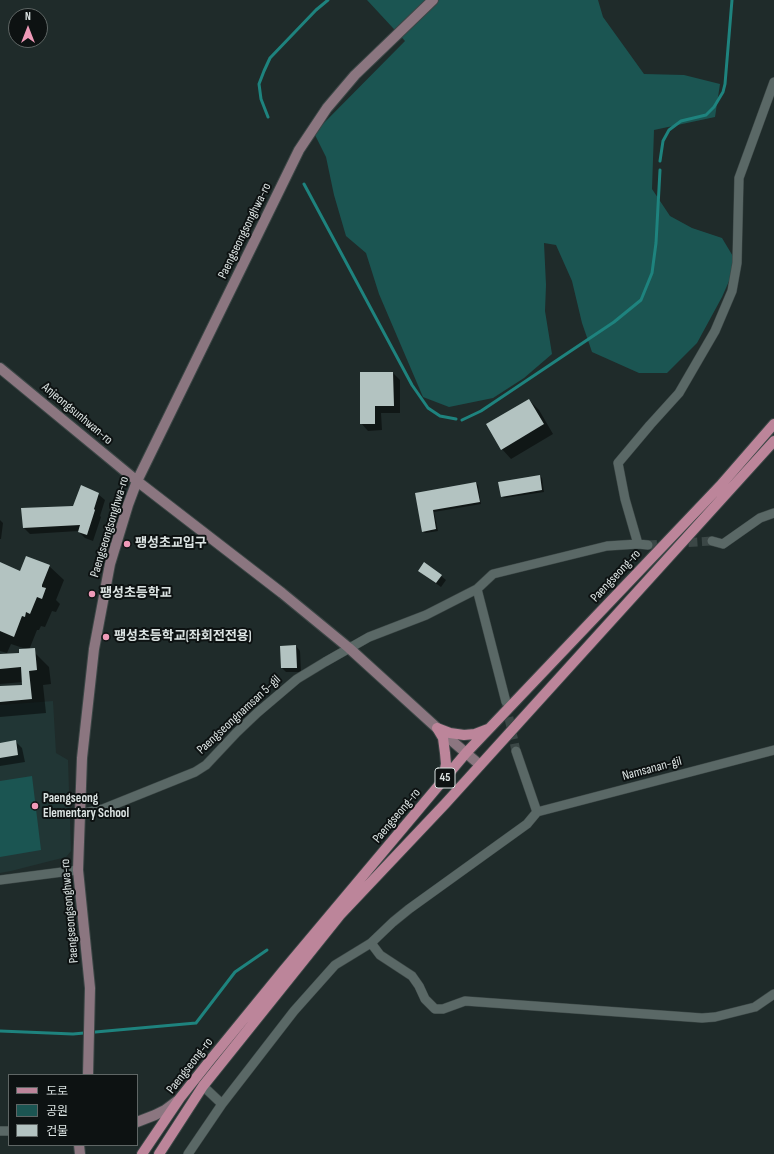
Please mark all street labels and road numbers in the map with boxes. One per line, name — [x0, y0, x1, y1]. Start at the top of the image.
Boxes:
street label: Paengseongsonghwa-ro — [215, 181, 275, 281]
street label: Anjeongsunhwan-ro — [38, 380, 116, 448]
street label: Paengseongsonghwa-ro — [87, 475, 133, 579]
street label: Paengseong-ro — [588, 546, 644, 606]
street label: Paengseongnamsan 5-gil — [194, 672, 284, 758]
street label: Namsanan-gil — [621, 754, 683, 784]
road number: 45 — [435, 768, 455, 788]
street label: Paengseong-ro — [370, 786, 424, 846]
street label: Paengseongsonghwa-ro — [58, 858, 82, 964]
street label: Paengseong-ro — [163, 1035, 217, 1097]

